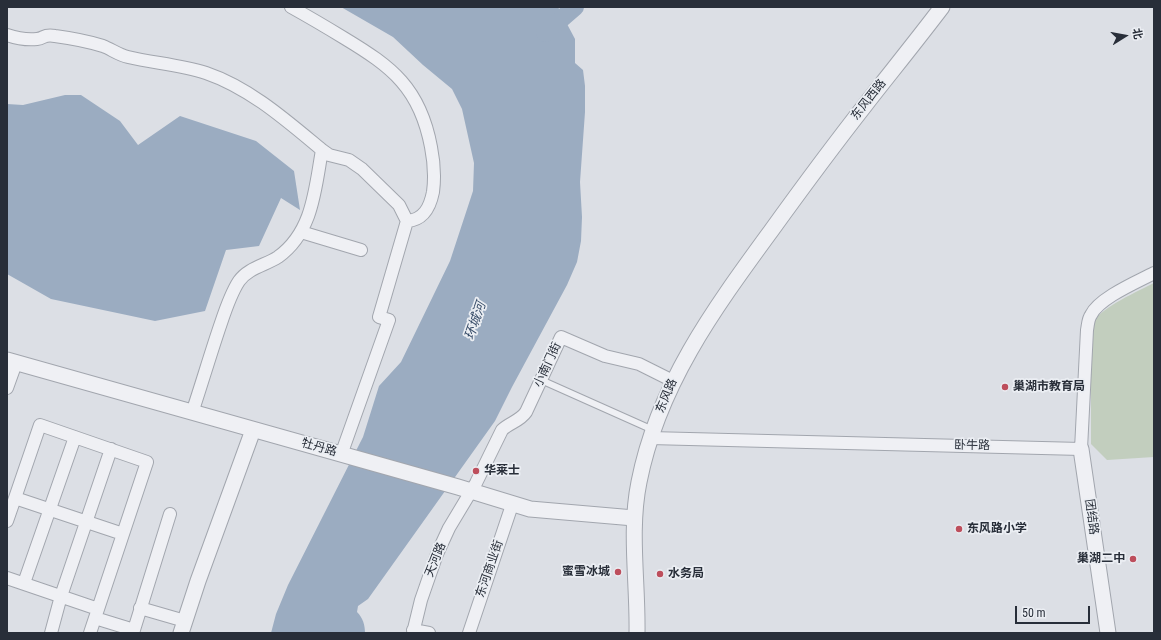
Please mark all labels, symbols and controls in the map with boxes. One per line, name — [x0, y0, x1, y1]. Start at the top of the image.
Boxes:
north arrow — [1105, 16, 1145, 56]
text: 北 — [1130, 27, 1145, 40]
street label: 东风西路 — [849, 77, 889, 123]
water label: 环城河 — [462, 300, 490, 342]
street label: 小南门街 — [531, 340, 565, 390]
street label: 东风路 — [653, 377, 681, 415]
place label: 巢湖市教育局 — [1013, 380, 1085, 394]
marker: 巢湖市教育局 — [1000, 382, 1010, 392]
street label: 牡丹路 — [300, 436, 338, 460]
street label: 卧牛路 — [954, 438, 990, 454]
place label: 华莱士 — [484, 464, 520, 478]
marker: 华莱士 — [471, 466, 481, 476]
street label: 团结路 — [1081, 498, 1101, 536]
place label: 东风路小学 — [967, 522, 1027, 536]
marker: 东风路小学 — [954, 524, 964, 534]
street label: 东河商业街 — [473, 538, 507, 600]
street label: 天河路 — [423, 541, 449, 579]
place label: 巢湖二中 — [1077, 552, 1125, 566]
marker: 巢湖二中 — [1128, 554, 1138, 564]
place label: 蜜雪冰城 — [562, 565, 610, 579]
marker: 蜜雪冰城 — [613, 567, 623, 577]
place label: 水务局 — [668, 567, 704, 581]
marker: 水务局 — [655, 569, 665, 579]
scale bar — [1017, 598, 1092, 624]
text: 50 m — [1022, 606, 1046, 620]

